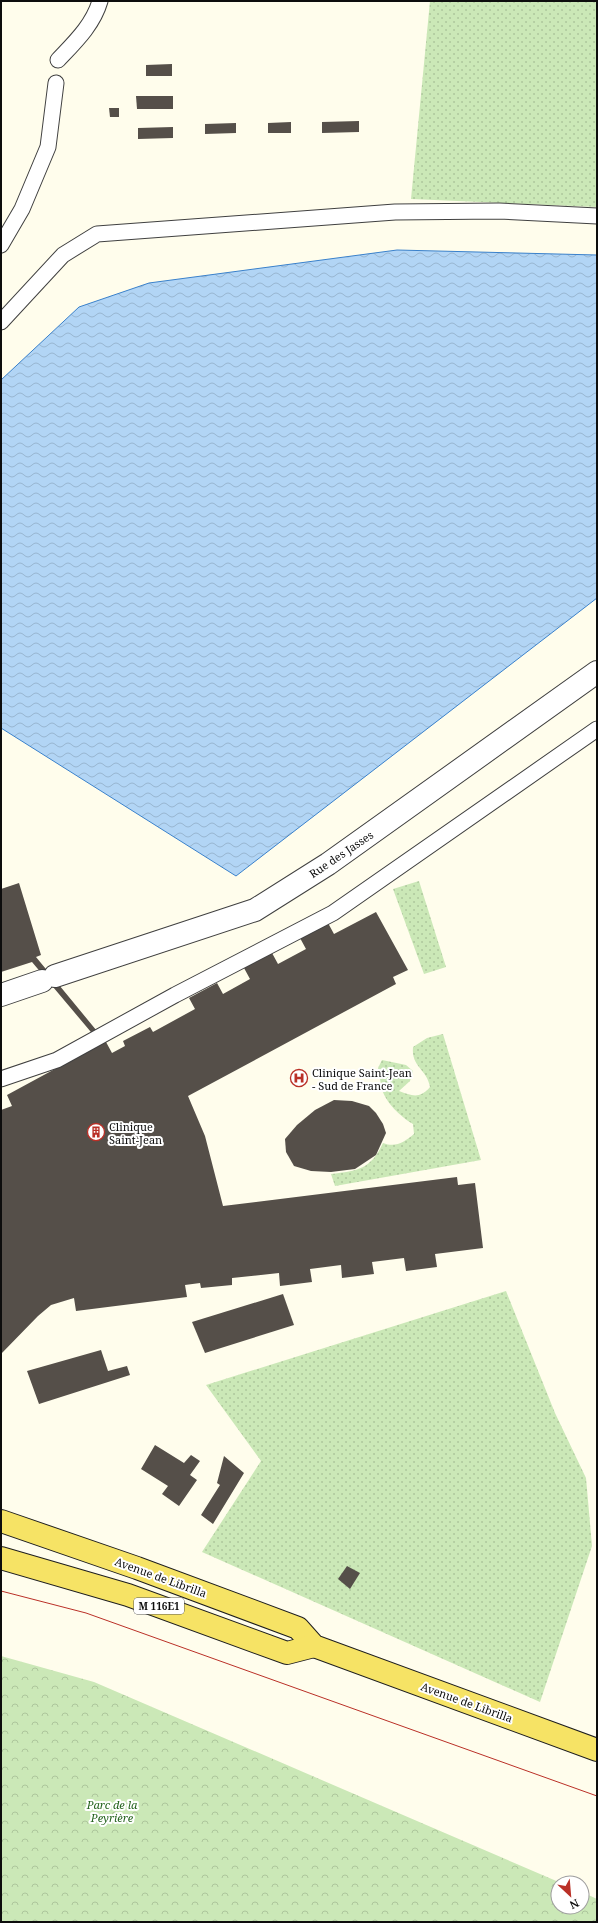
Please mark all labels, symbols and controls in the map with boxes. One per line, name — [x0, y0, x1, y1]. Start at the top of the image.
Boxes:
street label: Rue des Jasses — [306, 827, 376, 881]
place label: Clinique Saint-Jean - Sud de France — [312, 1065, 412, 1093]
hospital icon: Clinique Saint-Jean - Sud de France — [289, 1068, 309, 1088]
place label: Clinique Saint-Jean — [109, 1119, 162, 1147]
building icon: Clinique Saint-Jean — [86, 1122, 106, 1142]
street label: Avenue de Librilla — [113, 1553, 209, 1601]
road number: M 116E1 — [134, 1598, 184, 1614]
street label: Avenue de Librilla — [419, 1678, 515, 1726]
park label: Parc de la Peyrière — [86, 1797, 138, 1825]
north arrow — [550, 1875, 590, 1915]
text: N — [567, 1896, 582, 1913]

